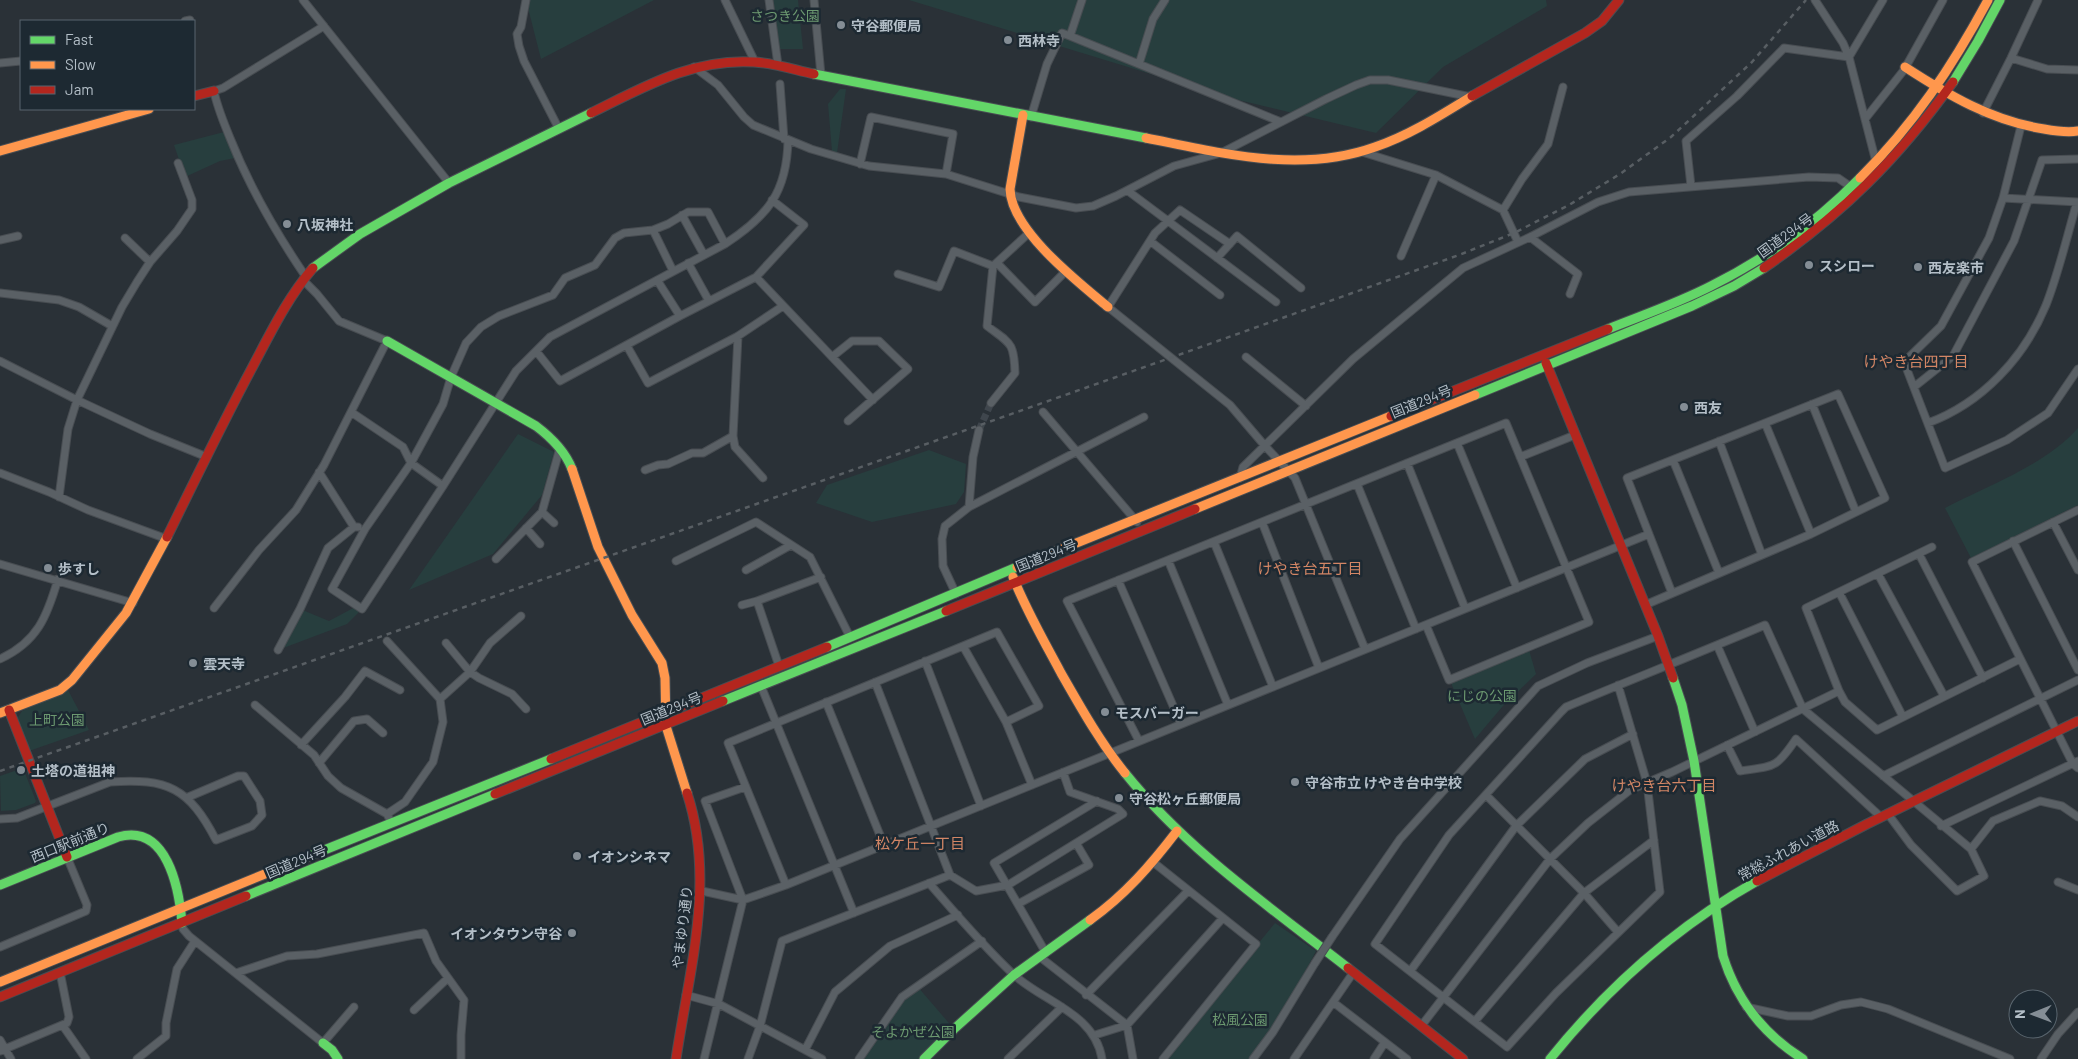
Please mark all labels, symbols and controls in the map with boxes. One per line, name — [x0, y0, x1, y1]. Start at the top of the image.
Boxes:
park label: さつき公園 — [750, 7, 820, 24]
place label: 守谷郵便局 — [851, 17, 921, 34]
marker: 守谷郵便局 — [835, 19, 847, 31]
legend — [20, 20, 195, 110]
text: Fast — [65, 30, 93, 48]
place label: 西林寺 — [1018, 32, 1060, 49]
marker: 西林寺 — [1002, 34, 1014, 46]
text: Slow — [65, 55, 96, 73]
text: Jam — [65, 80, 94, 98]
street label: 国道294号 — [1754, 209, 1816, 261]
place label: 八坂神社 — [297, 216, 353, 233]
marker: 八坂神社 — [281, 218, 293, 230]
place label: スシロー — [1819, 257, 1875, 274]
marker: スシロー — [1803, 259, 1815, 271]
place label: 西友楽市 — [1928, 259, 1984, 276]
marker: 西友楽市 — [1912, 261, 1924, 273]
district label: けやき台四丁目 — [1863, 352, 1969, 370]
street label: 国道294号 — [1388, 381, 1454, 421]
place label: 西友 — [1694, 399, 1722, 416]
marker: 西友 — [1678, 401, 1690, 413]
street label: 国道294号 — [1013, 535, 1079, 575]
district label: けやき台五丁目 — [1257, 559, 1363, 577]
place label: 歩すし — [58, 560, 100, 577]
marker: 歩すし — [42, 562, 54, 574]
place label: 雲天寺 — [203, 655, 245, 672]
marker: 雲天寺 — [187, 657, 199, 669]
park label: にじの公園 — [1447, 687, 1517, 704]
street label: 国道294号 — [638, 688, 704, 728]
place label: モスバーガー — [1115, 704, 1199, 721]
marker: モスバーガー — [1099, 706, 1111, 718]
park label: 上町公園 — [29, 711, 85, 728]
place label: 土塔の道祖神 — [31, 762, 115, 779]
marker: 土塔の道祖神 — [15, 764, 27, 776]
place label: 守谷市立 けやき台中学校 — [1305, 774, 1462, 791]
marker: 守谷市立 けやき台中学校 — [1289, 776, 1301, 788]
district label: けやき台六丁目 — [1611, 776, 1717, 794]
place label: 守谷松ヶ丘郵便局 — [1129, 790, 1241, 807]
marker: 守谷松ヶ丘郵便局 — [1113, 792, 1125, 804]
street label: 常総ふれあい道路 — [1735, 816, 1841, 884]
street label: 西口駅前通り — [28, 818, 112, 866]
district label: 松ケ丘一丁目 — [875, 834, 965, 852]
street label: 国道294号 — [263, 841, 329, 881]
place label: イオンシネマ — [587, 848, 671, 865]
marker: イオンシネマ — [571, 850, 583, 862]
street label: やまゆり通り — [668, 884, 696, 970]
place label: イオンタウン守谷 — [450, 925, 563, 942]
marker: イオンタウン守谷 — [566, 927, 578, 939]
north arrow — [2008, 989, 2058, 1039]
text: N — [2011, 1009, 2028, 1019]
park label: 松風公園 — [1212, 1011, 1268, 1028]
park label: そよかぜ公園 — [871, 1023, 955, 1040]

